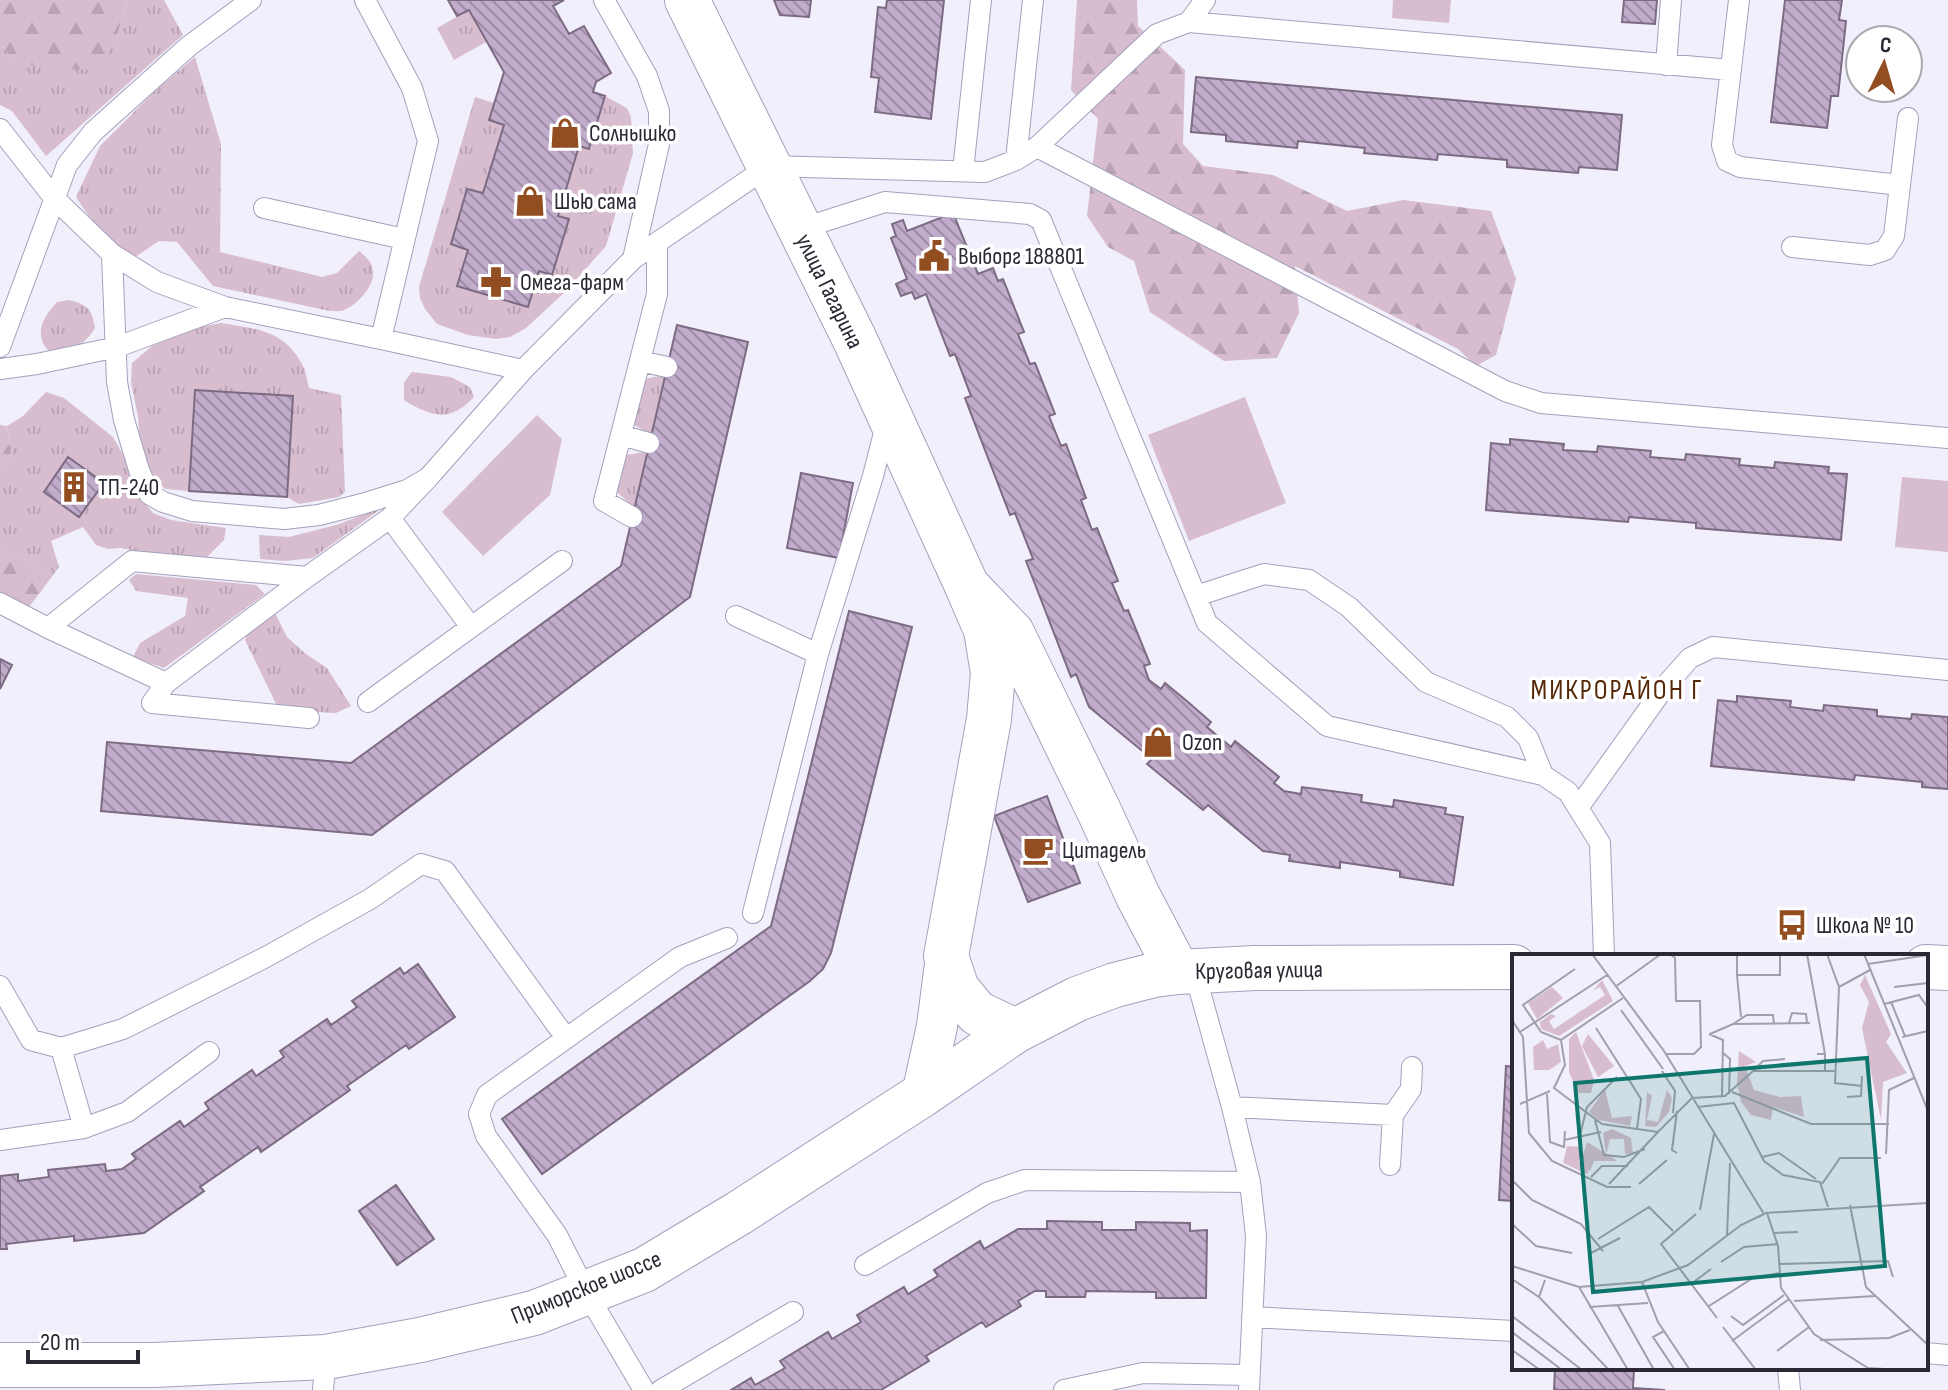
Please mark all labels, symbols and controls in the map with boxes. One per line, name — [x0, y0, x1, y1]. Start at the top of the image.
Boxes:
north arrow — [1844, 24, 1924, 104]
text: С — [1879, 32, 1892, 60]
shop icon: Солнышко — [548, 116, 582, 150]
place label: Солнышко — [589, 119, 677, 148]
shop icon: Шью сама — [513, 184, 547, 218]
place label: Шью сама — [554, 187, 637, 216]
street label: улица Гагарина — [789, 229, 870, 353]
public building icon: Выборг 188801 — [917, 239, 951, 273]
place label: Выборг 188801 — [958, 242, 1085, 271]
pharmacy icon: Омега-фарм — [479, 265, 513, 299]
place label: Омега-фарм — [520, 268, 624, 297]
building icon: ТП-240 — [57, 470, 91, 504]
place label: ТП-240 — [98, 473, 159, 502]
district label: МИКРОРАЙОН Г — [1531, 674, 1703, 707]
shop icon: Ozon — [1141, 725, 1175, 759]
place label: Ozon — [1182, 728, 1222, 757]
cafe icon: Цитадель — [1021, 833, 1055, 867]
place label: Цитадель — [1062, 836, 1146, 865]
bus stop icon: Школа № 10 — [1775, 908, 1809, 942]
place label: Школа № 10 — [1816, 911, 1914, 940]
inset map — [1512, 954, 1928, 1370]
street label: Круговая улица — [1195, 955, 1323, 986]
street label: Приморское шоссе — [507, 1244, 666, 1331]
scale bar — [28, 1314, 138, 1364]
text: 20 m — [40, 1328, 80, 1357]

